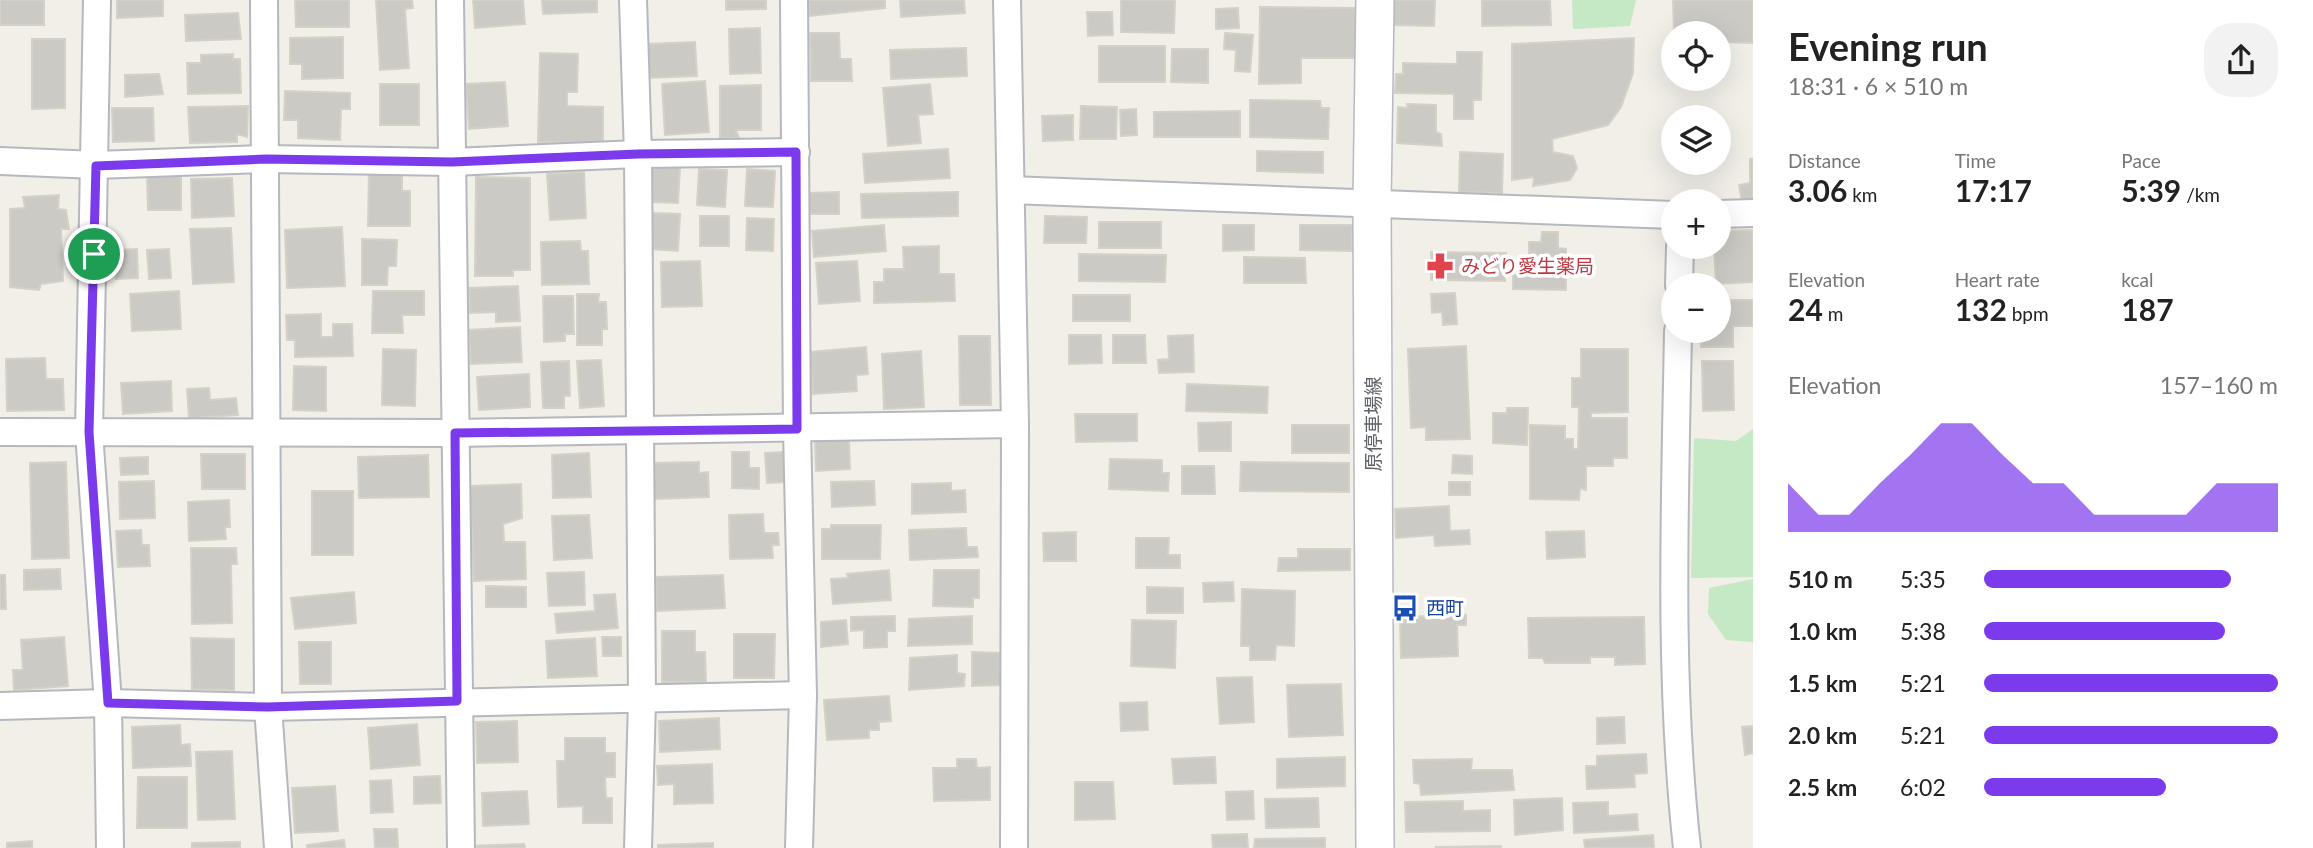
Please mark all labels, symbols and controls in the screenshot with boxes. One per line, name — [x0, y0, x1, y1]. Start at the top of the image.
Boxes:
map controls — [1661, 21, 1731, 343]
button: locate — [1661, 21, 1731, 91]
text: Evening run — [1788, 23, 1988, 69]
button: share — [2204, 23, 2278, 97]
text: 18:31 · 6 × 510 m — [1788, 72, 1968, 100]
button: layers — [1661, 105, 1731, 175]
text: Distance — [1788, 149, 1861, 172]
text: Time — [1955, 149, 1996, 172]
text: Pace — [2121, 149, 2161, 172]
text: 3.06 — [1788, 172, 1847, 208]
text: 17:17 — [1955, 172, 2032, 208]
text: 5:39 — [2121, 172, 2181, 208]
text: km — [1847, 183, 1877, 206]
text: /km — [2181, 183, 2220, 206]
button: + — [1661, 189, 1731, 259]
pin — [64, 224, 124, 284]
icon: arrive — [75, 235, 113, 273]
pharmacy icon: みどり愛生薬局 — [1425, 251, 1455, 281]
place label: みどり愛生薬局 — [1461, 254, 1594, 277]
text: Elevation — [1788, 268, 1865, 291]
text: Heart rate — [1955, 268, 2040, 291]
text: kcal — [2121, 268, 2153, 291]
button: − — [1661, 273, 1731, 343]
text: 24 — [1788, 291, 1823, 327]
text: 132 — [1955, 291, 2007, 327]
text: 187 — [2121, 291, 2174, 327]
text: m — [1823, 302, 1843, 325]
text: bpm — [2007, 302, 2049, 325]
text: Elevation — [1788, 371, 1881, 399]
text: 157–160 m — [2160, 371, 2278, 399]
street label: 原停車場線 — [1361, 376, 1384, 472]
text: 510 m — [1788, 565, 1853, 593]
text: 5:35 — [1900, 565, 1946, 593]
bus stop icon: 西町 — [1390, 593, 1420, 623]
place label: 西町 — [1426, 596, 1464, 619]
text: 1.0 km — [1788, 617, 1857, 645]
text: 5:38 — [1900, 617, 1946, 645]
text: 1.5 km — [1788, 669, 1857, 697]
text: 5:21 — [1900, 669, 1946, 697]
text: 2.0 km — [1788, 721, 1857, 749]
text: 5:21 — [1900, 721, 1946, 749]
text: 2.5 km — [1788, 773, 1857, 801]
text: 6:02 — [1900, 773, 1946, 801]

